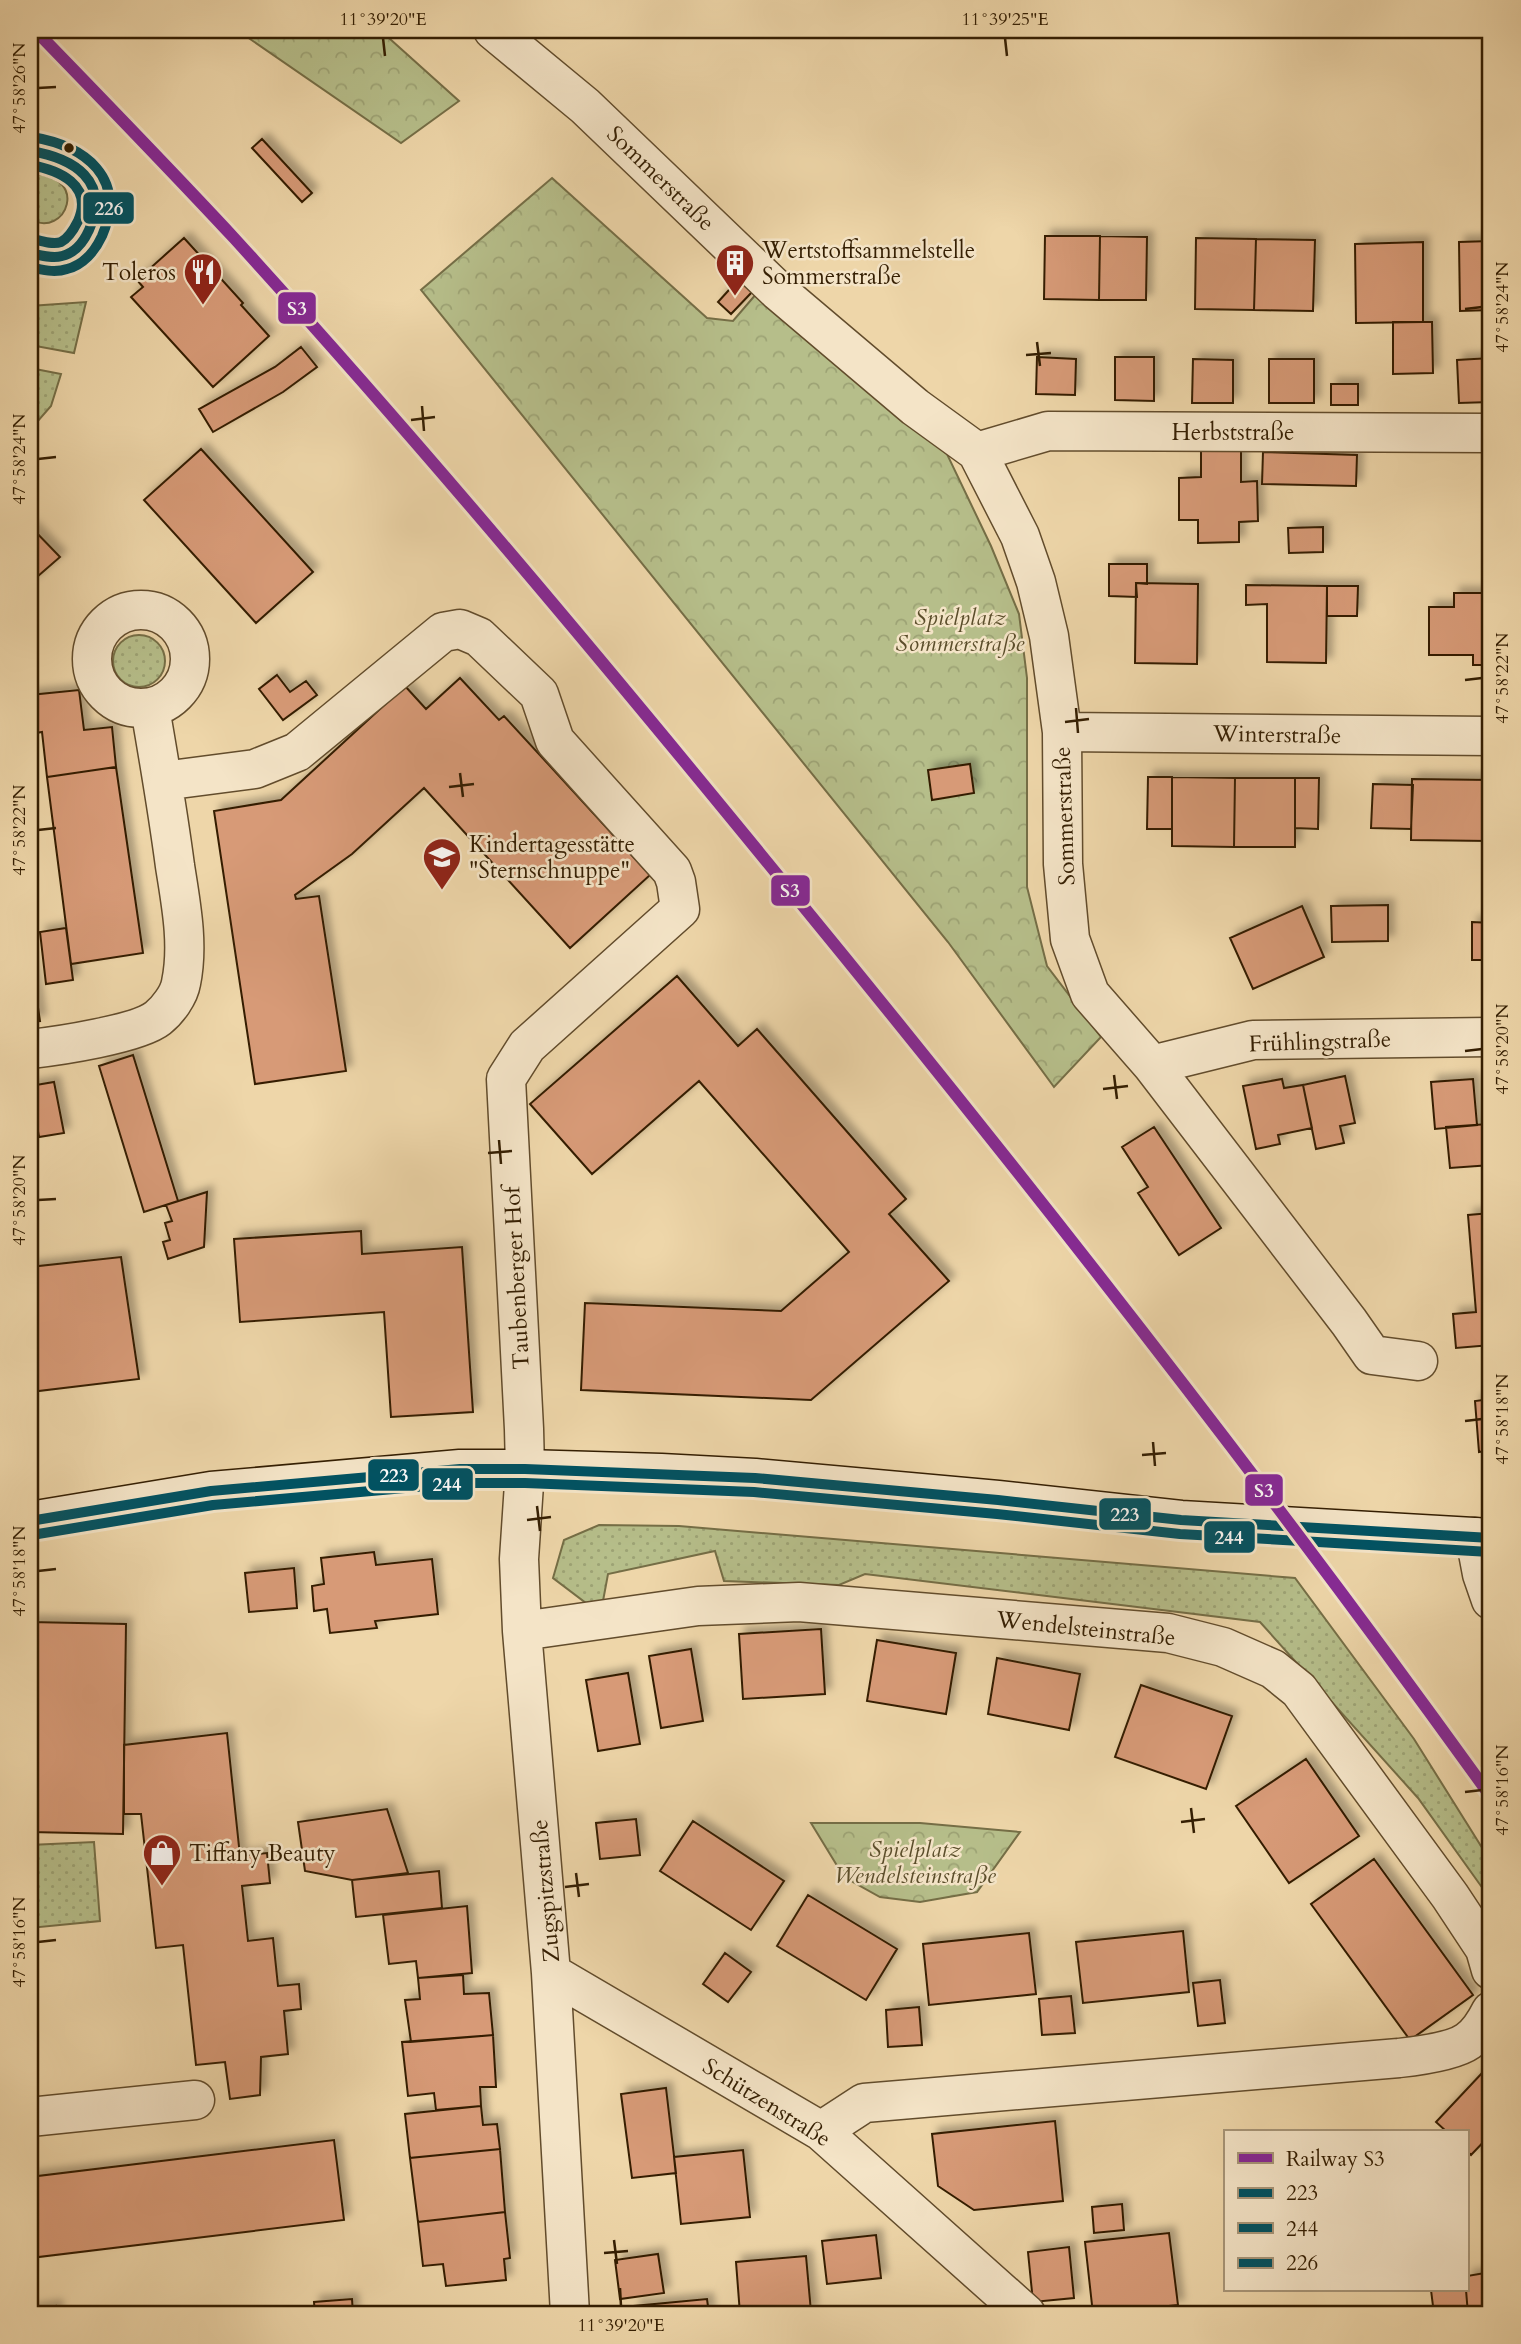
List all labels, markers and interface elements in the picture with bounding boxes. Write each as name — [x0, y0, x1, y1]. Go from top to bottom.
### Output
text: 11°39'20"E — [339, 7, 427, 32]
text: 11°39'25"E — [961, 7, 1049, 32]
text: 47°58'26"N — [7, 42, 32, 134]
street label: Sommerstraße — [600, 119, 721, 238]
unlabelled marker — [62, 141, 76, 155]
line badge: 226 — [82, 191, 135, 225]
text: 226 — [94, 196, 124, 222]
place label: Wertstoffsammelstelle Sommerstraße — [761, 235, 975, 292]
building icon: Wertstoffsammelstelle Sommerstraße — [714, 242, 756, 297]
restaurant icon: Toleros — [182, 251, 224, 306]
place label: Toleros — [102, 257, 176, 288]
text: 47°58'24"N — [1490, 261, 1515, 353]
line badge: S3 — [277, 291, 317, 325]
text: S3 — [287, 296, 307, 322]
text: 47°58'24"N — [7, 413, 32, 505]
street label: Herbststraße — [1172, 417, 1294, 448]
park label: Spielplatz Sommerstraße — [896, 602, 1025, 659]
text: 47°58'22"N — [1490, 632, 1515, 724]
street label: Winterstraße — [1211, 718, 1341, 751]
street label: Sommerstraße — [1047, 746, 1082, 886]
text: 47°58'22"N — [7, 784, 32, 876]
place label: Kindertagesstätte "Sternschnuppe" — [469, 829, 635, 886]
school or university icon: Kindertagesstätte "Sternschnuppe" — [421, 836, 463, 891]
line badge: S3 — [770, 874, 811, 907]
text: S3 — [780, 878, 800, 904]
text: 47°58'20"N — [1490, 1003, 1515, 1095]
street label: Frühlingstraße — [1248, 1024, 1392, 1059]
text: 47°58'20"N — [7, 1154, 32, 1246]
street label: Taubenberger Hof — [496, 1182, 537, 1370]
text: 47°58'18"N — [1490, 1373, 1515, 1465]
line badge: 223 — [367, 1458, 420, 1492]
text: 223 — [379, 1463, 409, 1489]
line badge: 244 — [421, 1467, 474, 1501]
text: 244 — [432, 1472, 462, 1498]
line badge: S3 — [1244, 1473, 1284, 1507]
text: S3 — [1254, 1478, 1274, 1504]
line badge: 223 — [1098, 1497, 1152, 1531]
text: 223 — [1110, 1502, 1140, 1528]
line badge: 244 — [1203, 1520, 1256, 1554]
text: 47°58'18"N — [7, 1525, 32, 1617]
text: 244 — [1214, 1525, 1244, 1551]
street label: Wendelsteinstraße — [994, 1604, 1177, 1653]
text: 47°58'16"N — [1490, 1744, 1515, 1836]
street label: Zugspitzstraße — [524, 1818, 567, 1964]
shop icon: Tiffany Beauty — [141, 1832, 183, 1887]
park label: Spielplatz Wendelsteinstraße — [834, 1834, 996, 1891]
place label: Tiffany Beauty — [189, 1838, 336, 1869]
text: 47°58'16"N — [7, 1896, 32, 1988]
street label: Schützenstraße — [697, 2051, 837, 2154]
legend — [1224, 2130, 1468, 2292]
text: Railway S3 — [1286, 2145, 1385, 2174]
text: 223 — [1286, 2179, 1318, 2208]
text: 244 — [1286, 2215, 1319, 2244]
text: 226 — [1286, 2249, 1318, 2278]
text: 11°39'20"E — [577, 2313, 665, 2338]

